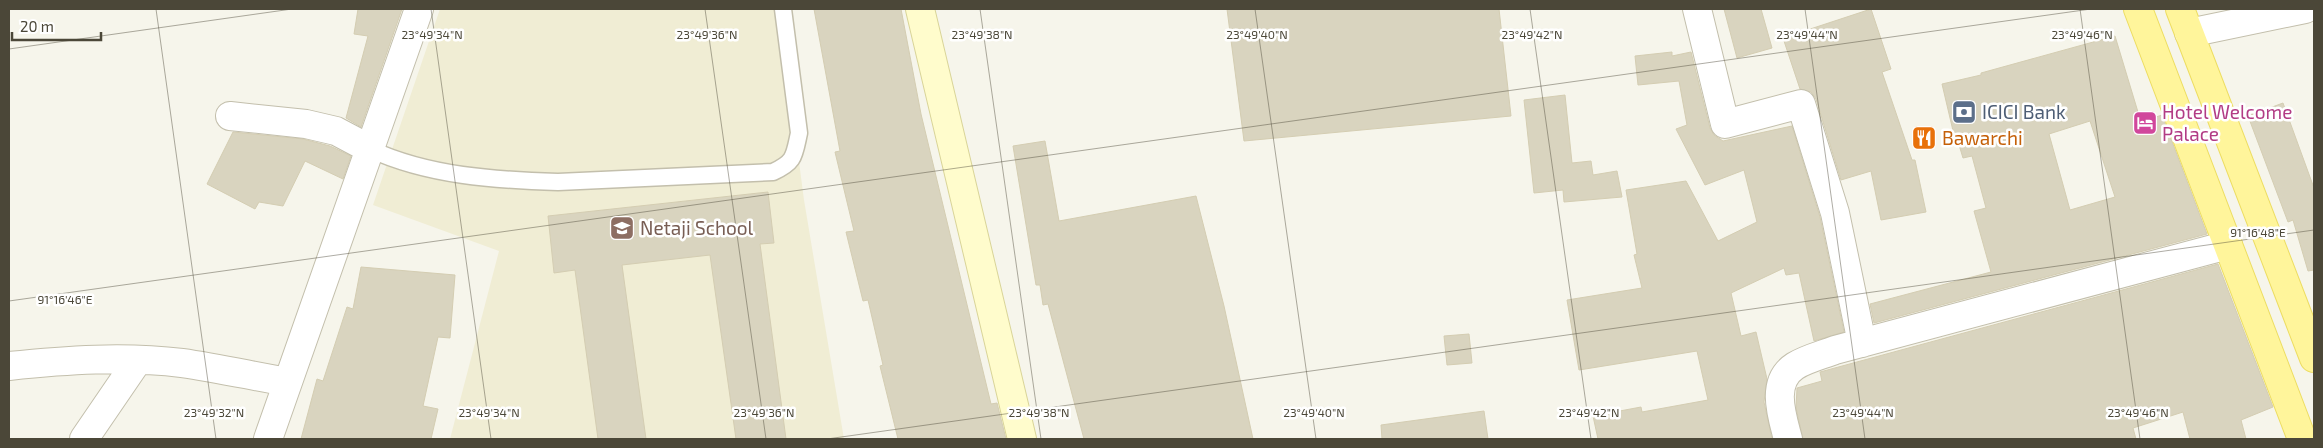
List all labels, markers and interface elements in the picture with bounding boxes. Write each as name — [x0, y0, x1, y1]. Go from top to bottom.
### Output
scale bar — [12, 10, 101, 42]
text: 20 m — [20, 17, 54, 35]
text: 23°49'34"N — [401, 27, 463, 41]
text: 23°49'36"N — [677, 27, 737, 41]
text: 23°49'38"N — [951, 27, 1013, 41]
text: 23°49'40"N — [1226, 27, 1288, 41]
text: 23°49'42"N — [1501, 27, 1563, 41]
text: 23°49'44"N — [1776, 27, 1838, 41]
text: 23°49'46"N — [2051, 27, 2113, 41]
bank icon: ICICI Bank — [1951, 99, 1977, 125]
place label: ICICI Bank — [1982, 100, 2066, 123]
place label: Hotel Welcome Palace — [2162, 100, 2292, 145]
hotel icon: Hotel Welcome Palace — [2132, 110, 2158, 136]
restaurant icon: Bawarchi — [1911, 125, 1937, 151]
place label: Bawarchi — [1942, 126, 2023, 149]
school or university icon: Netaji School — [609, 215, 635, 241]
place label: Netaji School — [640, 216, 754, 239]
text: 91°16'48"E — [2230, 225, 2286, 239]
text: 91°16'46"E — [37, 292, 93, 306]
text: 23°49'32"N — [184, 405, 244, 419]
text: 23°49'34"N — [458, 405, 520, 419]
text: 23°49'36"N — [734, 405, 794, 419]
text: 23°49'38"N — [1008, 405, 1070, 419]
text: 23°49'40"N — [1283, 405, 1345, 419]
text: 23°49'42"N — [1558, 405, 1620, 419]
text: 23°49'44"N — [1832, 405, 1894, 419]
text: 23°49'46"N — [2107, 405, 2169, 419]

